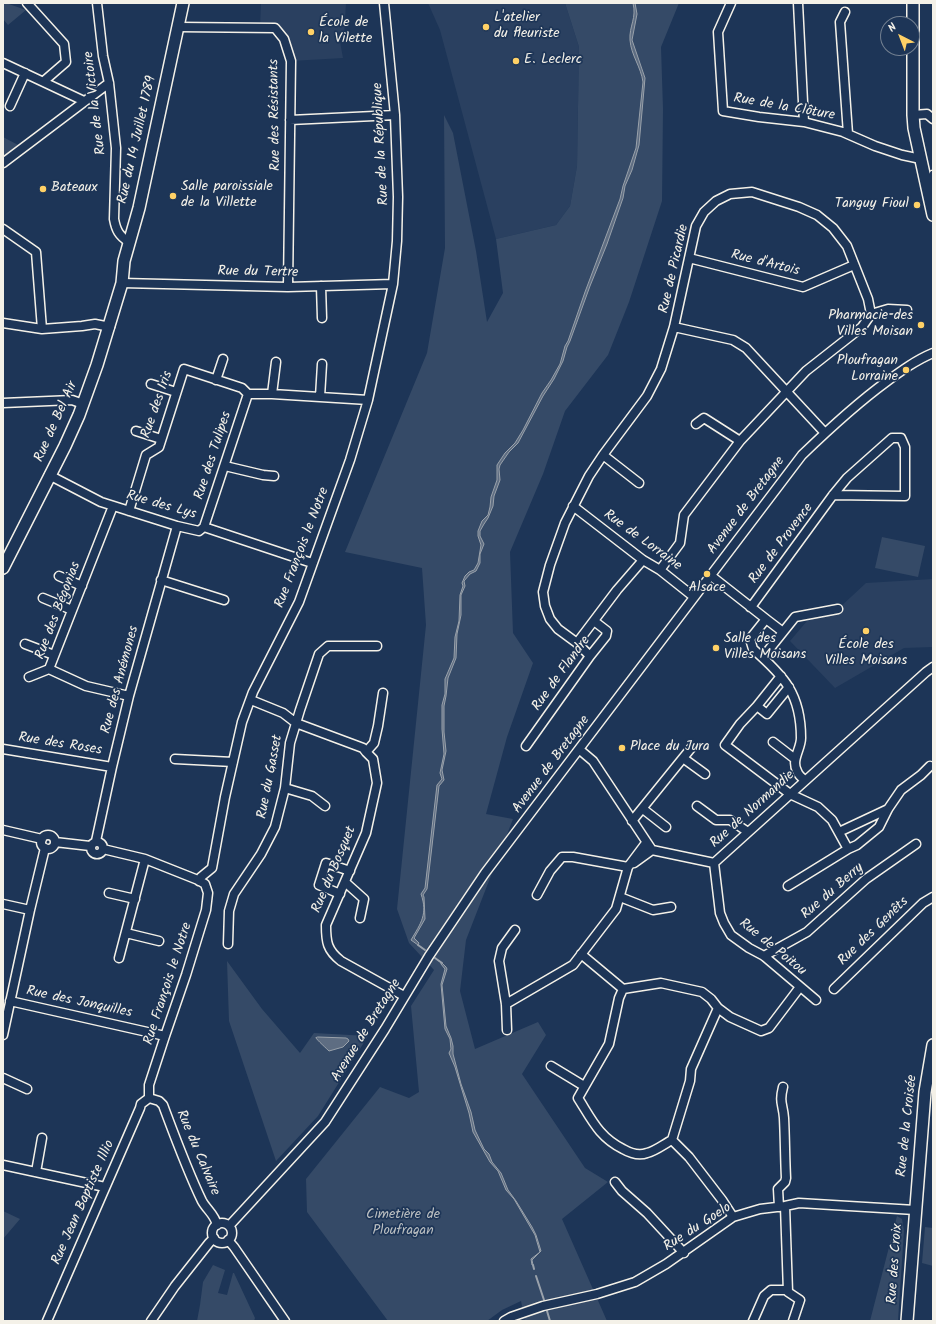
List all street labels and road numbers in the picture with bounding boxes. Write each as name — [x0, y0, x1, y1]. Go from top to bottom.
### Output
street label: Rue de la Victoire — [81, 50, 111, 156]
street label: Rue des Résistants — [267, 59, 285, 171]
street label: Rue du 14 Juillet 1789 — [115, 74, 161, 206]
street label: Rue de la République — [370, 82, 394, 206]
street label: Rue de la Clôture — [732, 91, 836, 125]
street label: Rue de Picardie — [657, 223, 693, 315]
street label: Rue d'Artois — [729, 247, 801, 281]
street label: Rue du Tertre — [217, 264, 299, 282]
street label: Rue des Iris — [139, 369, 177, 441]
street label: Rue de Bel Air — [32, 379, 82, 465]
street label: Rue des Tulipes — [192, 410, 236, 502]
street label: Avenue de Bretagne — [705, 454, 789, 558]
street label: Rue François le Notre — [272, 485, 334, 611]
street label: Rue des Lys — [124, 488, 198, 524]
street label: Rue de Provence — [746, 500, 818, 588]
street label: Rue de Lorraine — [600, 507, 684, 575]
street label: Rue des Bégonias — [33, 560, 85, 662]
street label: Rue des Anémones — [99, 624, 143, 736]
street label: Rue de Flandre — [529, 633, 595, 715]
street label: Avenue de Bretagne — [510, 713, 594, 817]
street label: Rue des Roses — [17, 730, 103, 760]
street label: Rue du Gasset — [255, 734, 287, 820]
street label: Rue de Normandie — [707, 768, 799, 852]
street label: Rue du Bosquet — [309, 824, 361, 916]
street label: Rue du Berry — [798, 860, 868, 924]
street label: Rue des Genêts — [835, 894, 913, 970]
street label: Rue de Poitou — [735, 916, 809, 980]
street label: Rue François le Notre — [141, 921, 197, 1047]
street label: Avenue de Bretagne — [329, 977, 405, 1085]
street label: Rue des Jonquilles — [24, 984, 134, 1022]
street label: Rue de la Croisée — [894, 1074, 922, 1178]
street label: Rue du Calvaire — [171, 1108, 223, 1198]
street label: Rue Jean Baptiste Illio — [49, 1138, 119, 1268]
street label: Rue du Goelo — [661, 1200, 735, 1256]
street label: Rue des Croix — [885, 1223, 907, 1305]

